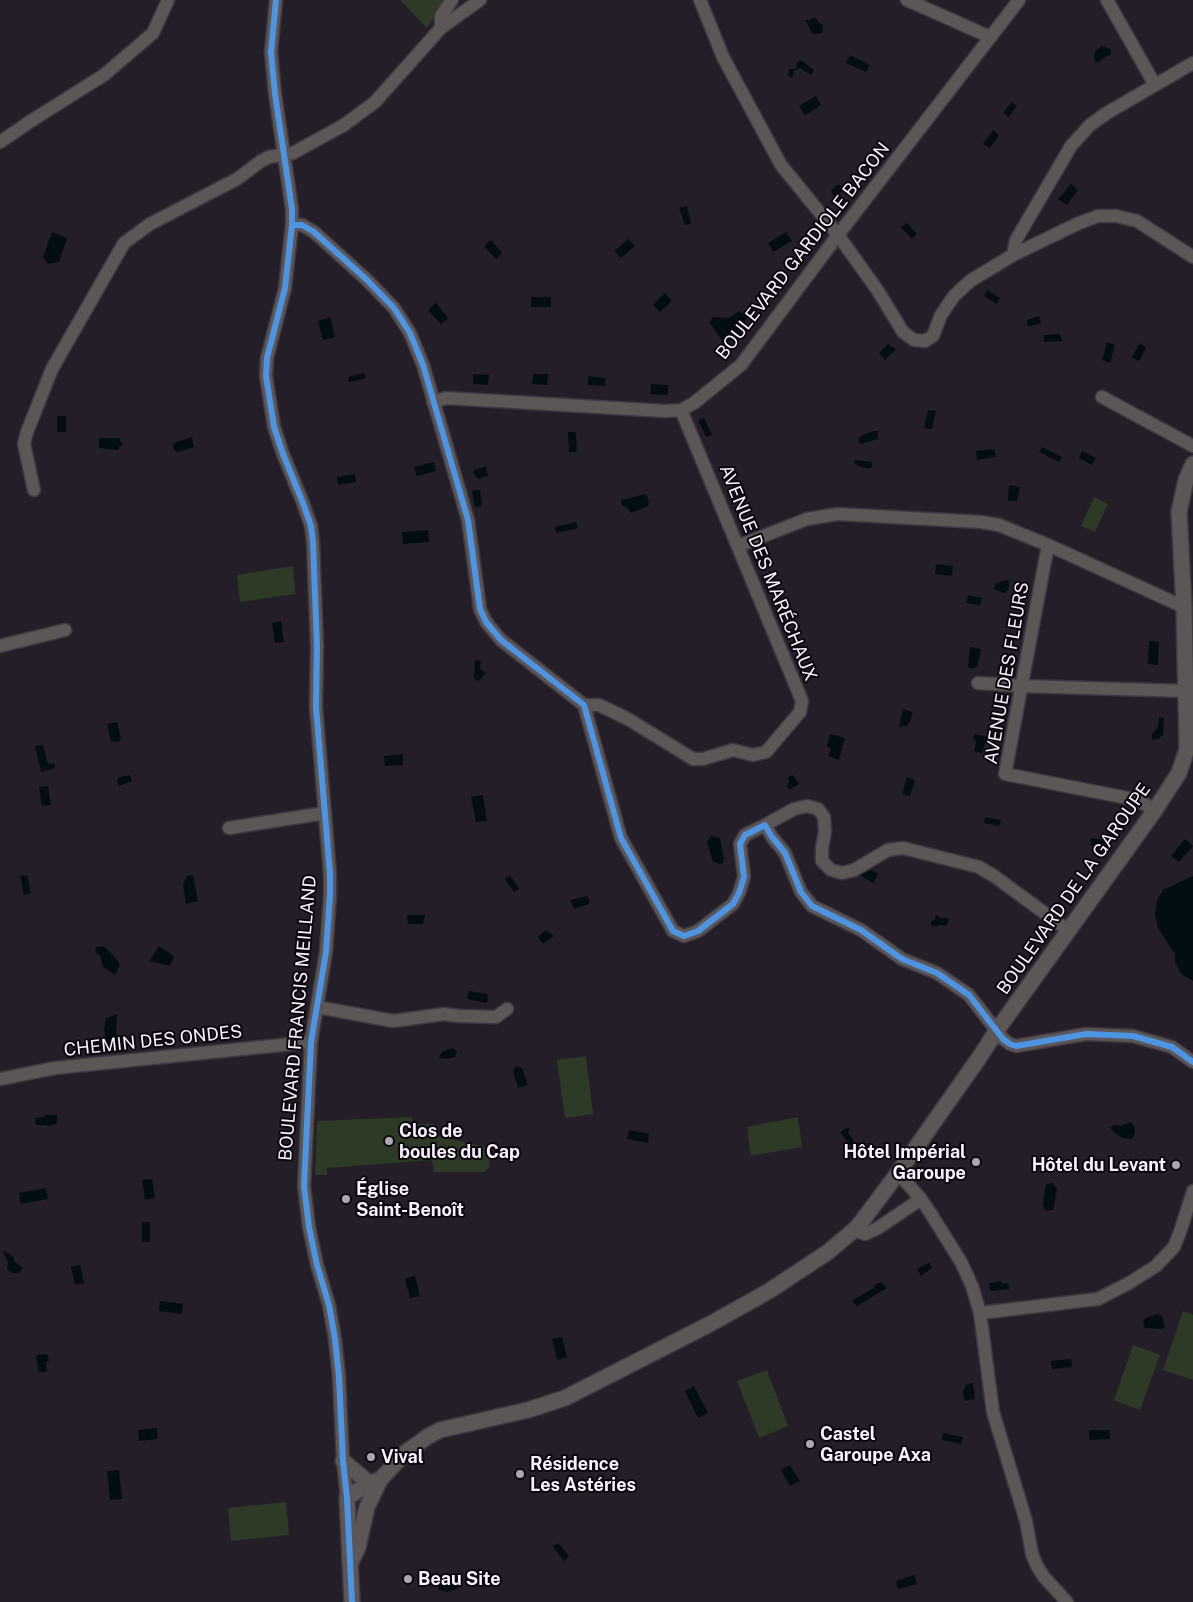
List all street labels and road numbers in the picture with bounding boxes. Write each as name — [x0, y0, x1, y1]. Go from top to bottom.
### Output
street label: BOULEVARD GARDIOLE BACON — [712, 138, 894, 364]
street label: AVENUE DES MARÉCHAUX — [715, 462, 821, 684]
street label: AVENUE DES FLEURS — [980, 580, 1034, 766]
street label: BOULEVARD DE LA GAROUPE — [993, 779, 1155, 999]
street label: BOULEVARD FRANCIS MEILLAND — [275, 874, 321, 1162]
street label: CHEMIN DES ONDES — [63, 1021, 243, 1061]

